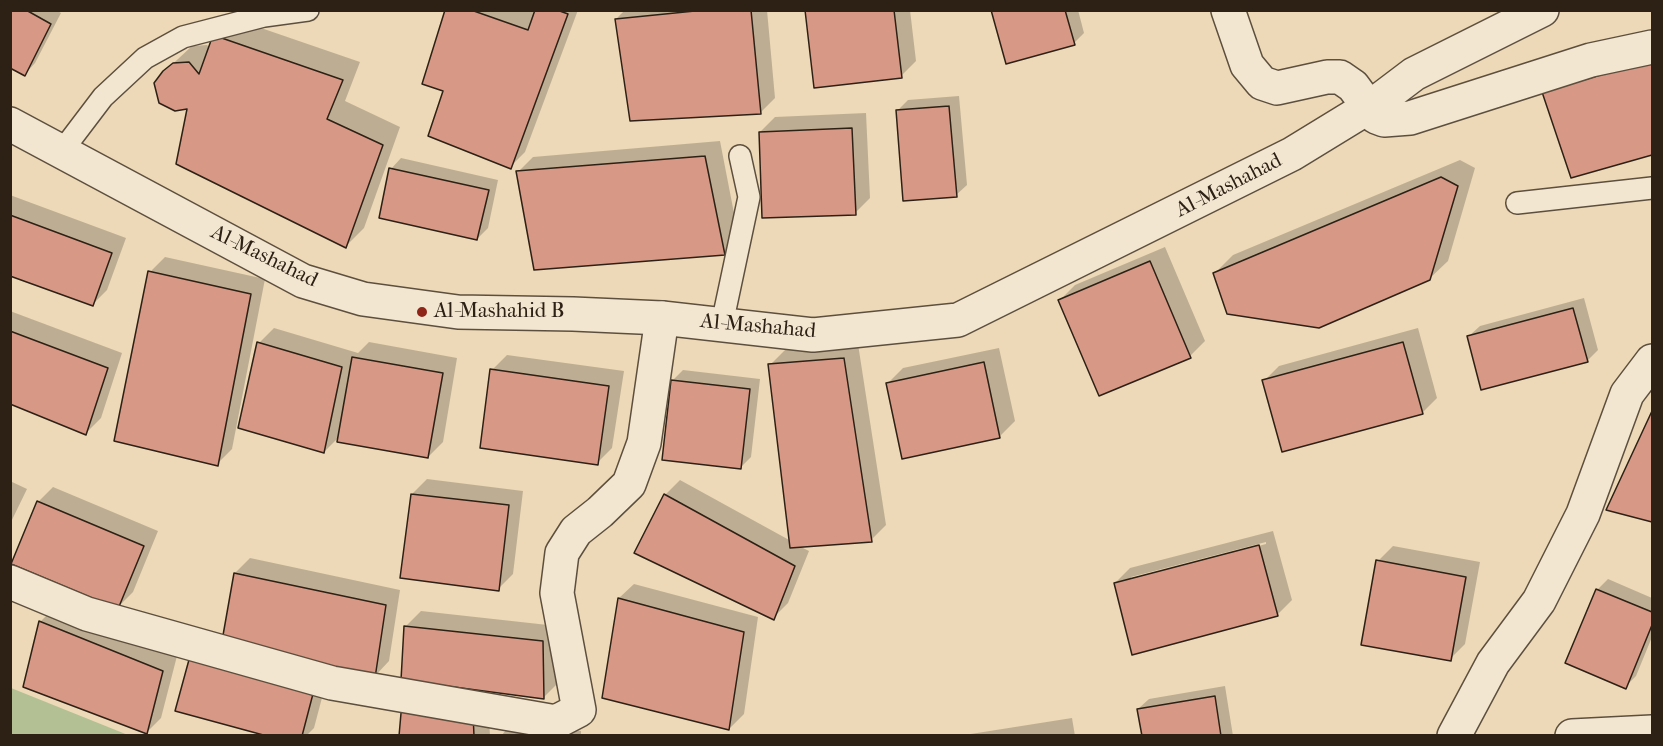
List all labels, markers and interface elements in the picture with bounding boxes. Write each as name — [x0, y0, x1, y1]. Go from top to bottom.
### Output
street label: Al-Mashahad — [1172, 148, 1286, 224]
street label: Al-Mashahad — [206, 220, 322, 294]
place label: Al-Mashahid B — [434, 299, 564, 325]
marker: Al-Mashahid B — [415, 305, 429, 319]
street label: Al-Mashahad — [699, 309, 817, 345]

